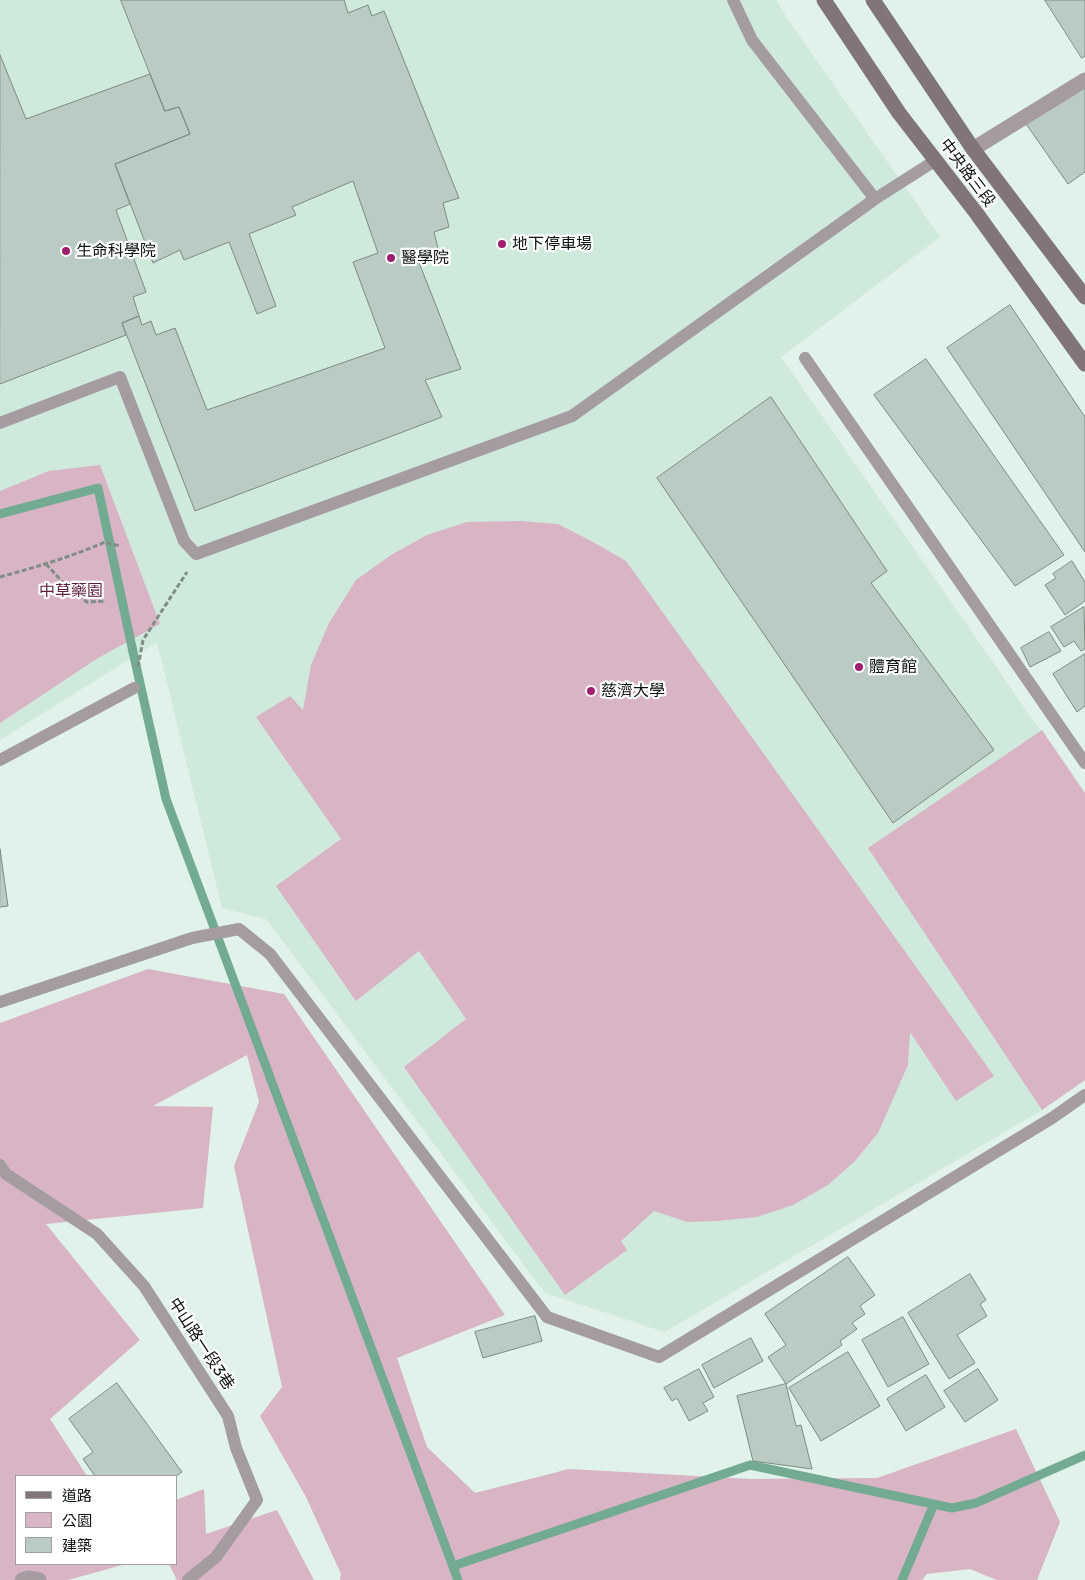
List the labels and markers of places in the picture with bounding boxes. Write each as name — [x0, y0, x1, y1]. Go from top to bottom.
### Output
place label: 地下停車場 — [512, 234, 592, 254]
marker: 地下停車場 — [496, 238, 508, 250]
place label: 生命科學院 — [76, 241, 156, 261]
marker: 生命科學院 — [60, 245, 72, 257]
place label: 醫學院 — [401, 248, 449, 268]
marker: 醫學院 — [385, 252, 397, 264]
place label: 體育館 — [869, 657, 917, 677]
marker: 體育館 — [853, 661, 865, 673]
place label: 慈濟大學 — [601, 681, 665, 701]
marker: 慈濟大學 — [585, 685, 597, 697]

